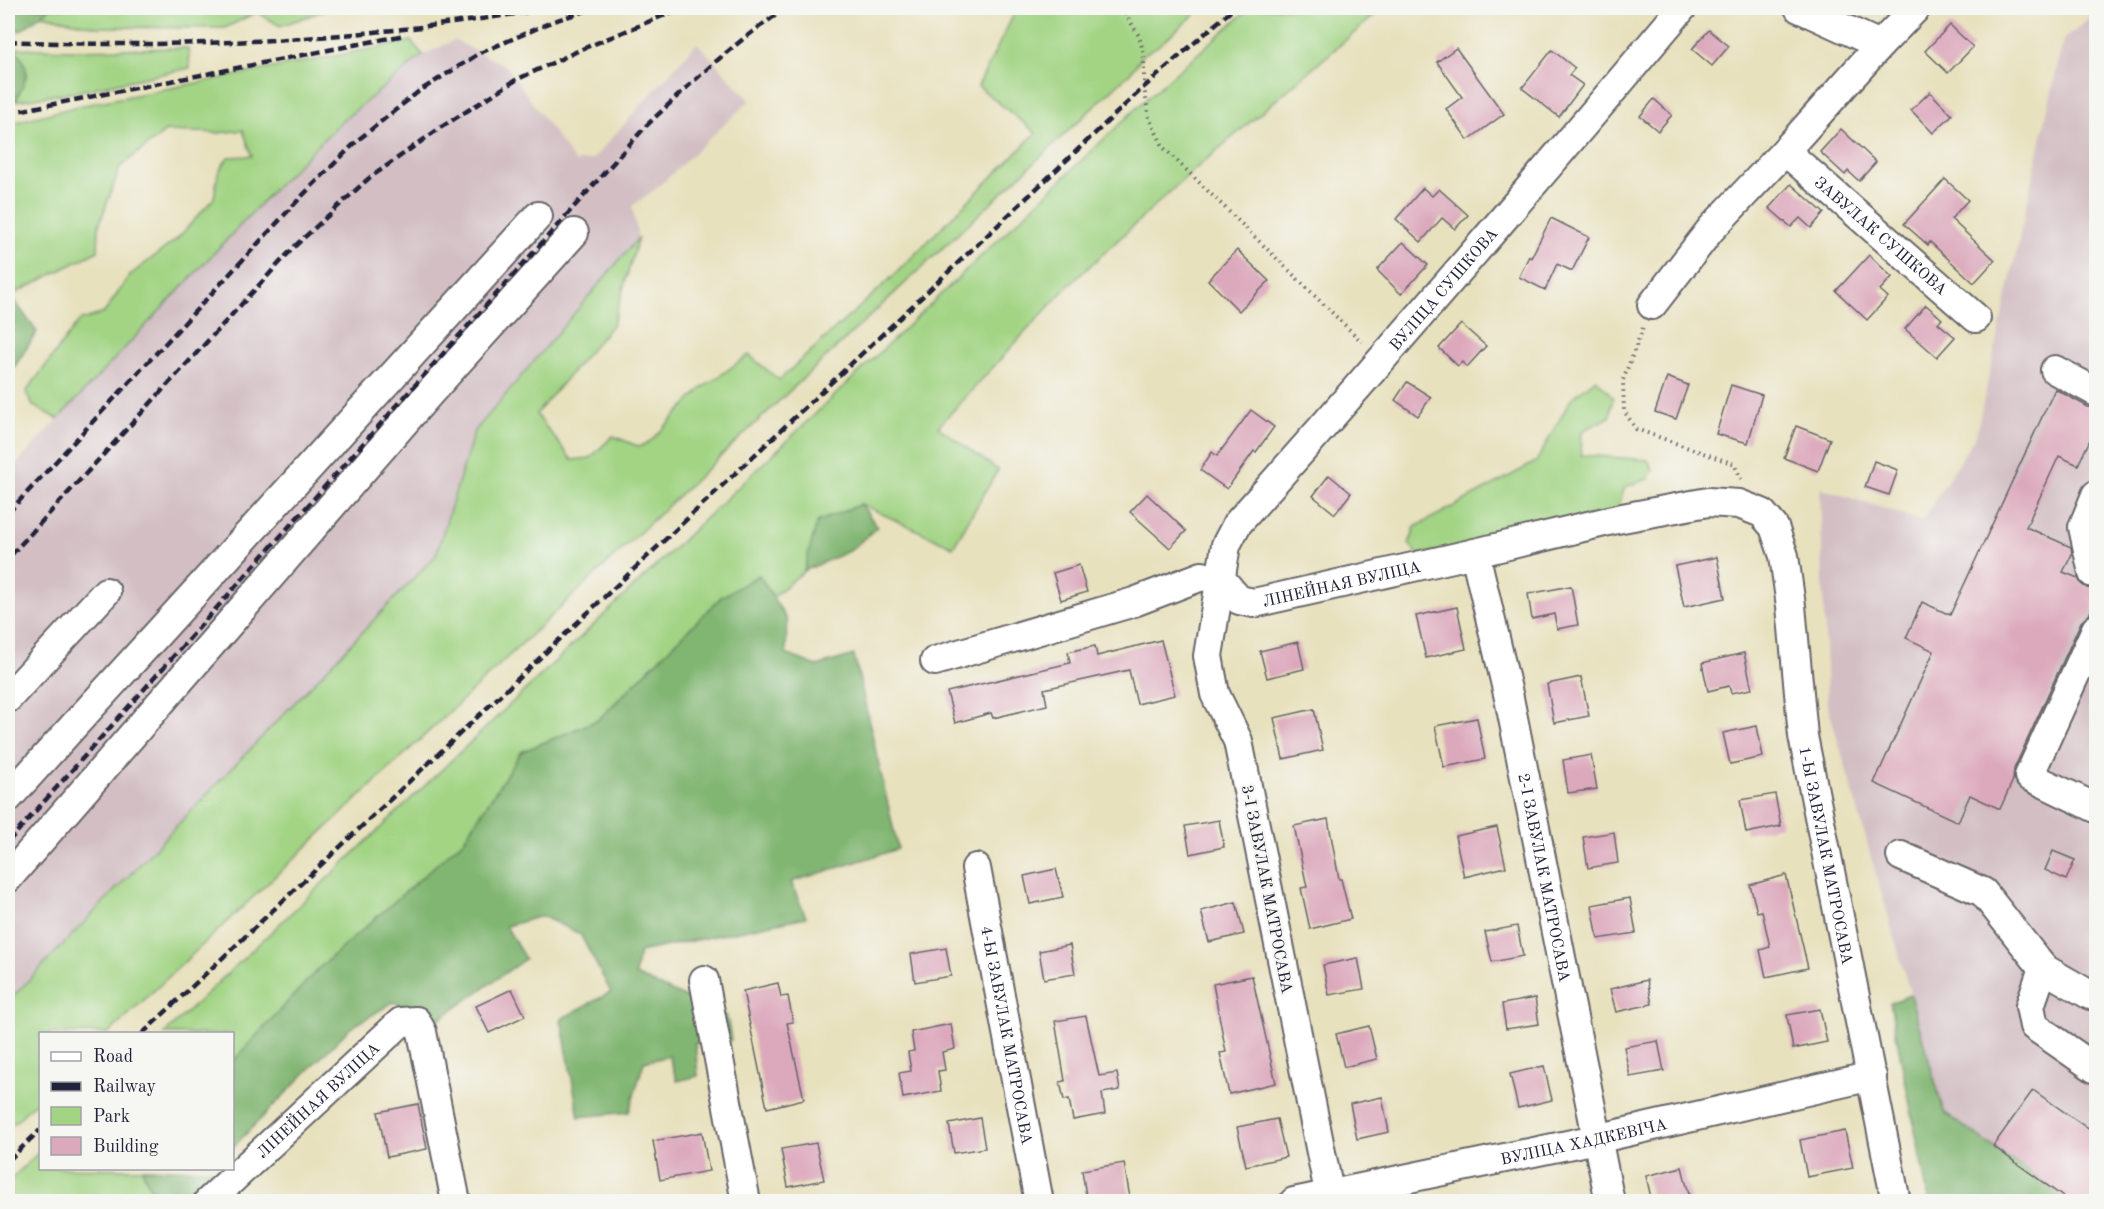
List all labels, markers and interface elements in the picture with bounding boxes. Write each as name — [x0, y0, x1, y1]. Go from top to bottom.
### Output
street label: ЗАВУЛАК СУШКОВА — [1811, 175, 1949, 299]
street label: ВУЛІЦА СУШКОВА — [1387, 226, 1501, 354]
street label: ЛІНЕЙНАЯ ВУЛІЦА — [1261, 560, 1422, 611]
street label: 1-Ы ЗАВУЛАК МАТРОСАВА — [1795, 745, 1854, 966]
street label: 2-І ЗАВУЛАК МАТРОСАВА — [1514, 772, 1572, 984]
street label: 3-І ЗАВУЛАК МАТРОСАВА — [1238, 784, 1294, 995]
street label: 4-Ы ЗАВУЛАК МАТРОСАВА — [977, 925, 1034, 1146]
legend — [39, 1032, 234, 1170]
street label: ЛІНЕЙНАЯ ВУЛІЦА — [255, 1040, 384, 1162]
text: Road — [93, 1048, 133, 1066]
text: Railway — [93, 1078, 156, 1096]
text: Park — [93, 1108, 130, 1126]
street label: ВУЛІЦА ХАДКЕВІЧА — [1499, 1117, 1669, 1169]
text: Building — [93, 1138, 159, 1156]

